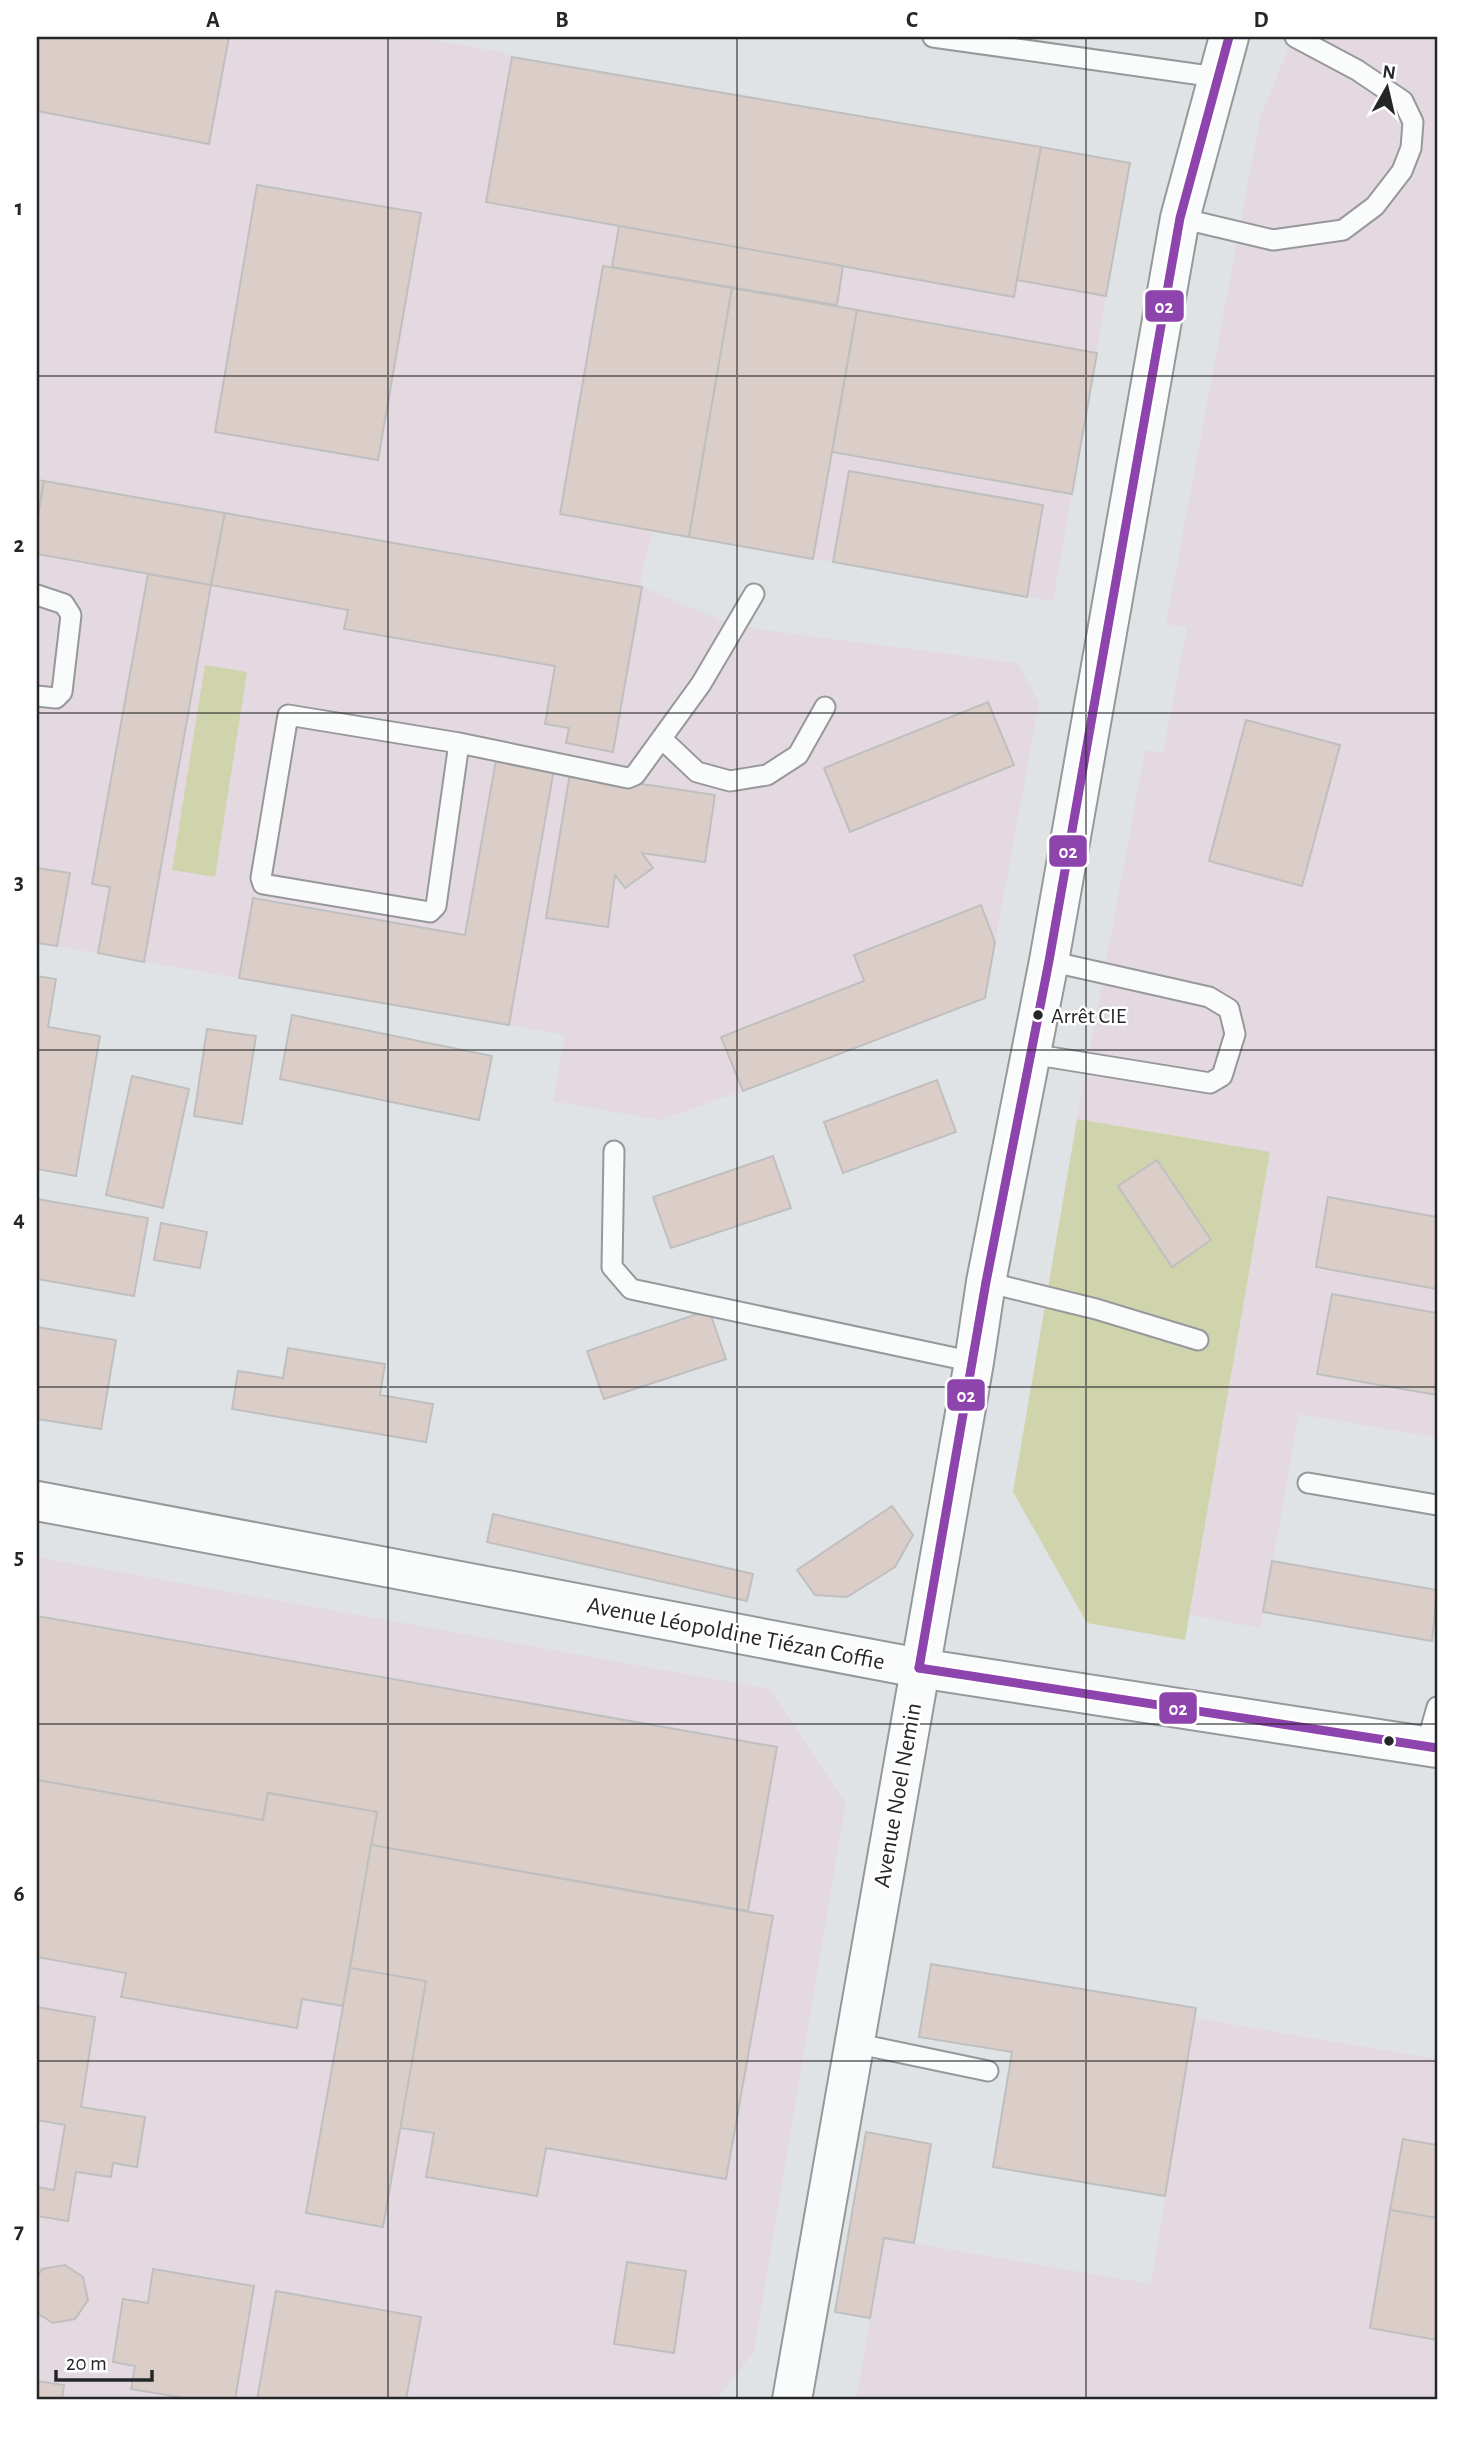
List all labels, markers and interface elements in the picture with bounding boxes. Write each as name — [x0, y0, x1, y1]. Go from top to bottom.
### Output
text: A — [206, 9, 220, 32]
text: B — [555, 9, 569, 32]
text: C — [906, 9, 918, 32]
text: D — [1253, 9, 1269, 32]
north arrow — [1352, 52, 1422, 122]
text: N — [1381, 62, 1397, 83]
text: 1 — [15, 197, 23, 220]
line badge: 02 — [1144, 289, 1185, 323]
text: 02 — [1155, 298, 1173, 317]
text: 2 — [14, 534, 25, 557]
line badge: 02 — [1048, 834, 1088, 868]
text: 02 — [1059, 843, 1077, 862]
text: 3 — [14, 871, 24, 894]
place label: Arrêt CIE — [1051, 1005, 1127, 1027]
marker: Arrêt CIE — [1031, 1008, 1045, 1022]
text: 4 — [13, 1208, 25, 1231]
line badge: 02 — [946, 1378, 986, 1412]
text: 02 — [957, 1387, 975, 1406]
text: 5 — [14, 1546, 24, 1569]
street label: Avenue Léopoldine Tiézan Coffie — [585, 1593, 887, 1675]
line badge: 02 — [1158, 1691, 1198, 1725]
text: 02 — [1169, 1700, 1187, 1719]
street label: Avenue Noel Nemin — [870, 1701, 926, 1889]
unlabelled marker — [1382, 1734, 1396, 1748]
text: 6 — [13, 1883, 25, 1906]
text: 7 — [14, 2220, 24, 2243]
scale bar — [56, 2339, 152, 2383]
text: 20 m — [66, 2353, 107, 2374]

